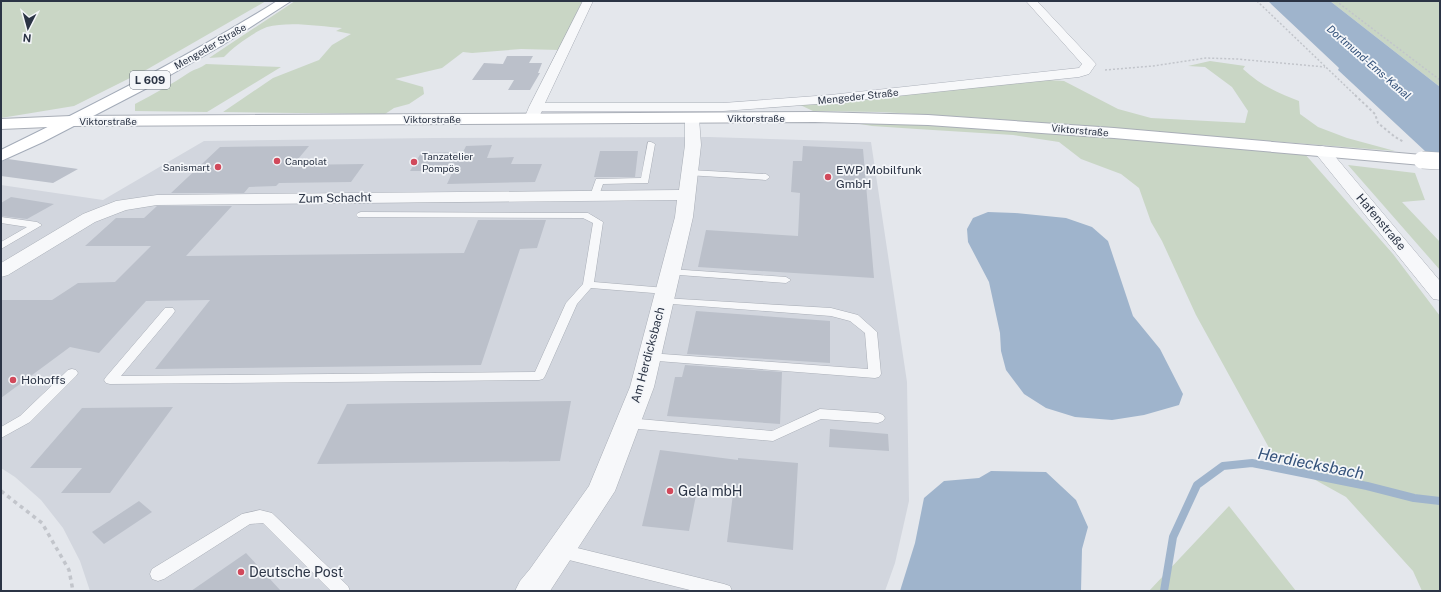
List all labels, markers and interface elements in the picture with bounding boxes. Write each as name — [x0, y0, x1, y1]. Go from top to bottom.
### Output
north arrow — [8, 8, 48, 48]
street label: Mengeder Straße — [172, 20, 248, 71]
water label: Dortmund-Ems-Kanal — [1325, 22, 1413, 102]
text: N — [22, 32, 32, 44]
road number: L 609 — [130, 71, 170, 89]
street label: Mengeder Straße — [817, 86, 899, 106]
street label: Viktorstraße — [727, 112, 785, 124]
street label: Viktorstraße — [403, 113, 461, 125]
street label: Viktorstraße — [79, 115, 137, 127]
street label: Viktorstraße — [1051, 122, 1110, 139]
place label: Tanzatelier Pompös — [422, 150, 473, 174]
place label: Canpolat — [285, 155, 327, 167]
marker: Canpolat — [272, 156, 282, 166]
marker: Tanzatelier Pompös — [409, 157, 419, 167]
place label: Sanismart — [163, 161, 210, 173]
marker: Sanismart — [213, 162, 223, 172]
place label: EWP Mobilfunk GmbH — [836, 163, 922, 191]
marker: EWP Mobilfunk GmbH — [823, 172, 833, 182]
street label: Zum Schacht — [298, 190, 372, 206]
street label: Hafenstraße — [1353, 191, 1409, 253]
street label: Am Herdicksbach — [628, 305, 668, 404]
place label: Hohoffs — [21, 373, 66, 387]
marker: Hohoffs — [8, 375, 18, 385]
water label: Herdiecksbach — [1256, 444, 1366, 483]
place label: Gela mbH — [678, 483, 743, 499]
marker: Gela mbH — [665, 486, 675, 496]
place label: Deutsche Post — [249, 564, 343, 580]
marker: Deutsche Post — [236, 567, 246, 577]

